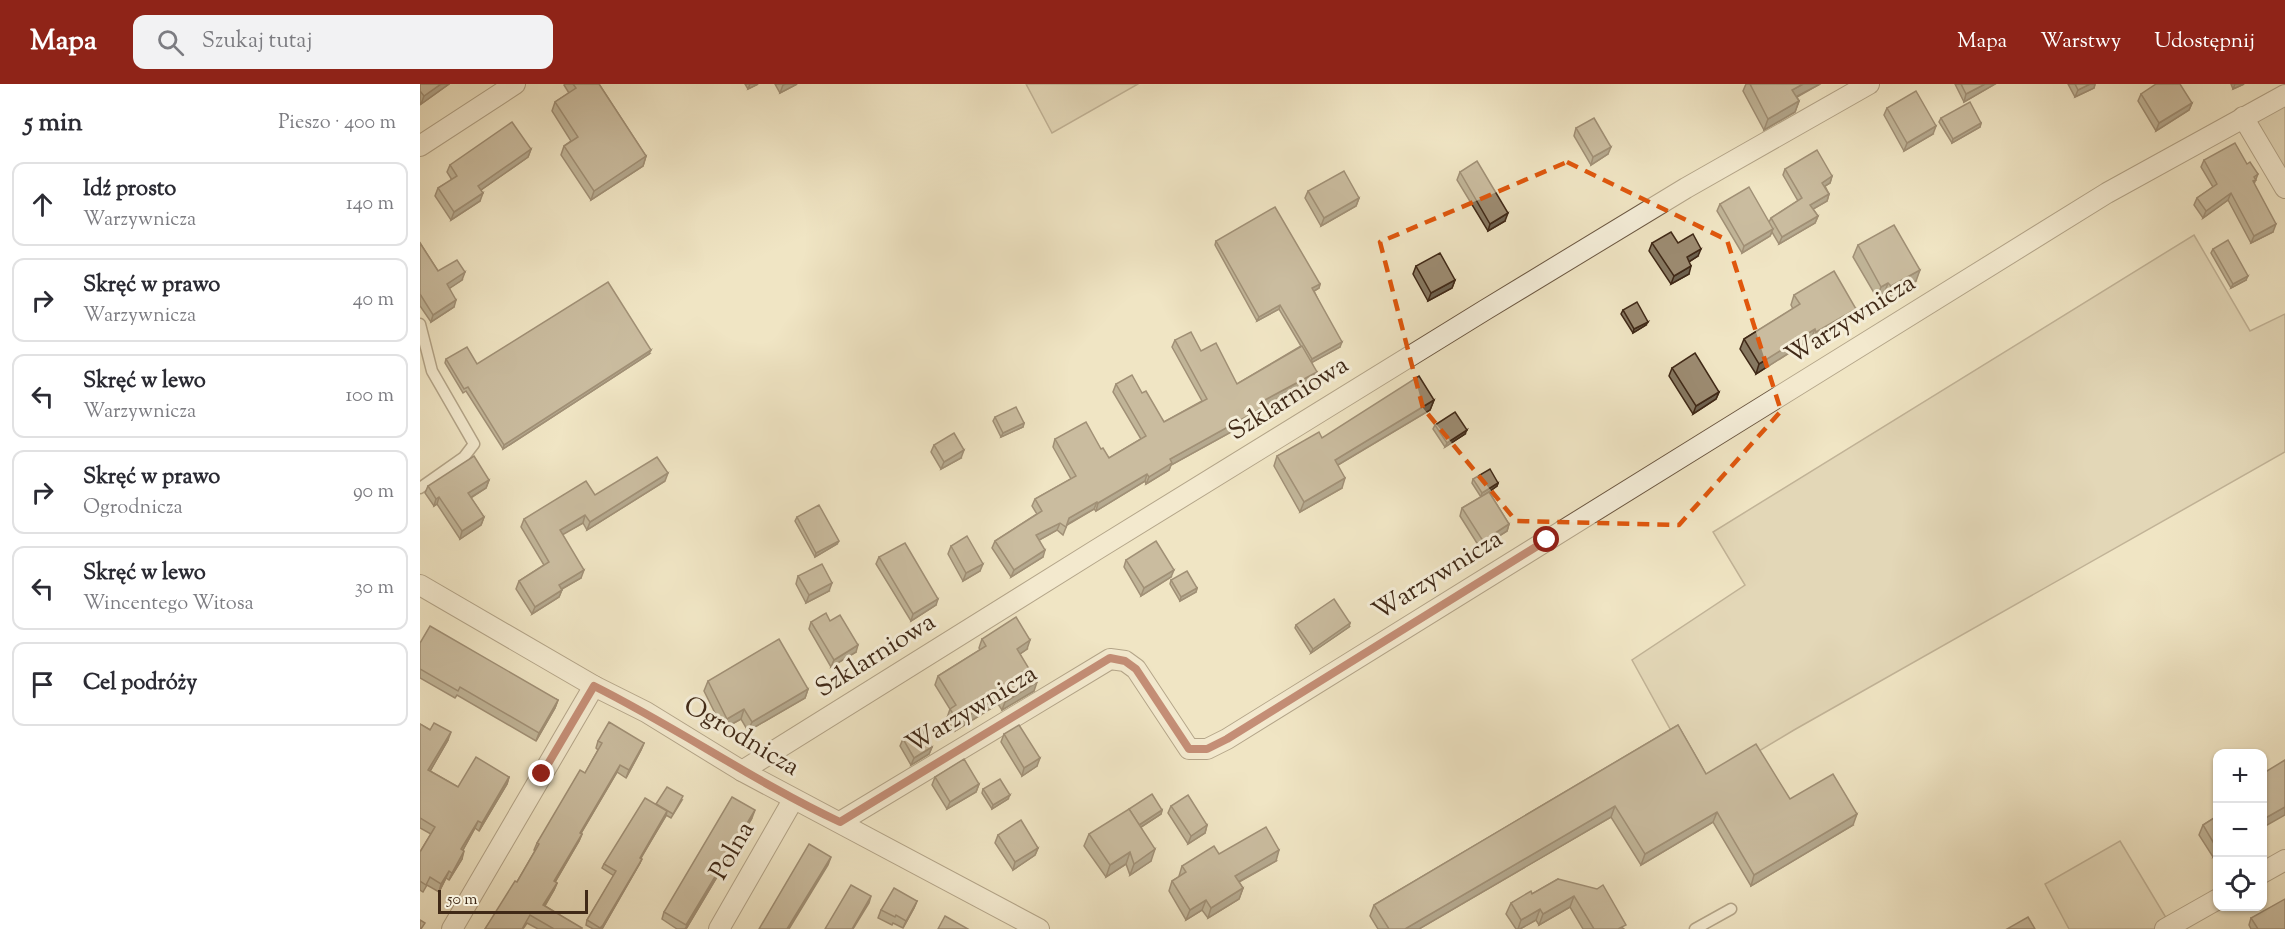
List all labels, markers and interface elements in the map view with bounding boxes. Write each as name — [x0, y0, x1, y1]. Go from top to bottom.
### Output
search box — [133, 15, 553, 69]
text: Mapa — [30, 22, 97, 62]
icon: search — [154, 26, 187, 59]
text: Szukaj tutaj — [202, 26, 312, 58]
text: Mapa — [1957, 27, 2007, 57]
text: Warstwy — [2040, 27, 2121, 57]
text: Udostępnij — [2154, 27, 2255, 57]
text: 5 min — [24, 105, 83, 142]
text: Pieszo · 400 m — [278, 109, 396, 138]
text: Idź prosto — [83, 174, 176, 206]
icon: ahead — [26, 188, 59, 221]
text: 140 m — [346, 190, 394, 219]
text: Warzywnicza — [83, 206, 196, 235]
street label: Warzywnicza — [1779, 265, 1923, 375]
text: Skręć w prawo — [83, 270, 220, 302]
icon: right — [26, 284, 59, 317]
text: 40 m — [353, 286, 394, 315]
text: Warzywnicza — [83, 302, 196, 331]
street label: Szklarniowa — [1222, 347, 1356, 451]
text: Skręć w lewo — [83, 366, 206, 398]
icon: left — [26, 380, 59, 413]
text: 100 m — [345, 382, 394, 411]
text: Warzywnicza — [83, 398, 196, 427]
text: Skręć w prawo — [83, 462, 220, 494]
icon: right — [26, 476, 59, 509]
text: 90 m — [353, 478, 394, 507]
text: Ogrodnicza — [83, 494, 183, 523]
street label: Warzywnicza — [1366, 521, 1510, 631]
route start — [1533, 526, 1559, 552]
text: Skręć w lewo — [83, 558, 206, 590]
icon: left — [26, 572, 59, 605]
text: 30 m — [355, 574, 394, 603]
text: Wincentego Witosa — [83, 590, 254, 619]
street label: Szklarniowa — [809, 604, 943, 708]
street label: Warzywnicza — [899, 656, 1045, 764]
icon: arrive — [26, 668, 59, 701]
text: Cel podróży — [83, 668, 197, 700]
street label: Ogrodnicza — [676, 688, 806, 786]
map controls — [2213, 749, 2267, 911]
button: + — [2213, 749, 2267, 803]
route end — [528, 760, 554, 786]
button: − — [2213, 803, 2267, 857]
street label: Polna — [701, 815, 765, 887]
button: locate — [2213, 857, 2267, 911]
scale bar — [438, 887, 588, 914]
text: 50 m — [447, 889, 478, 912]

